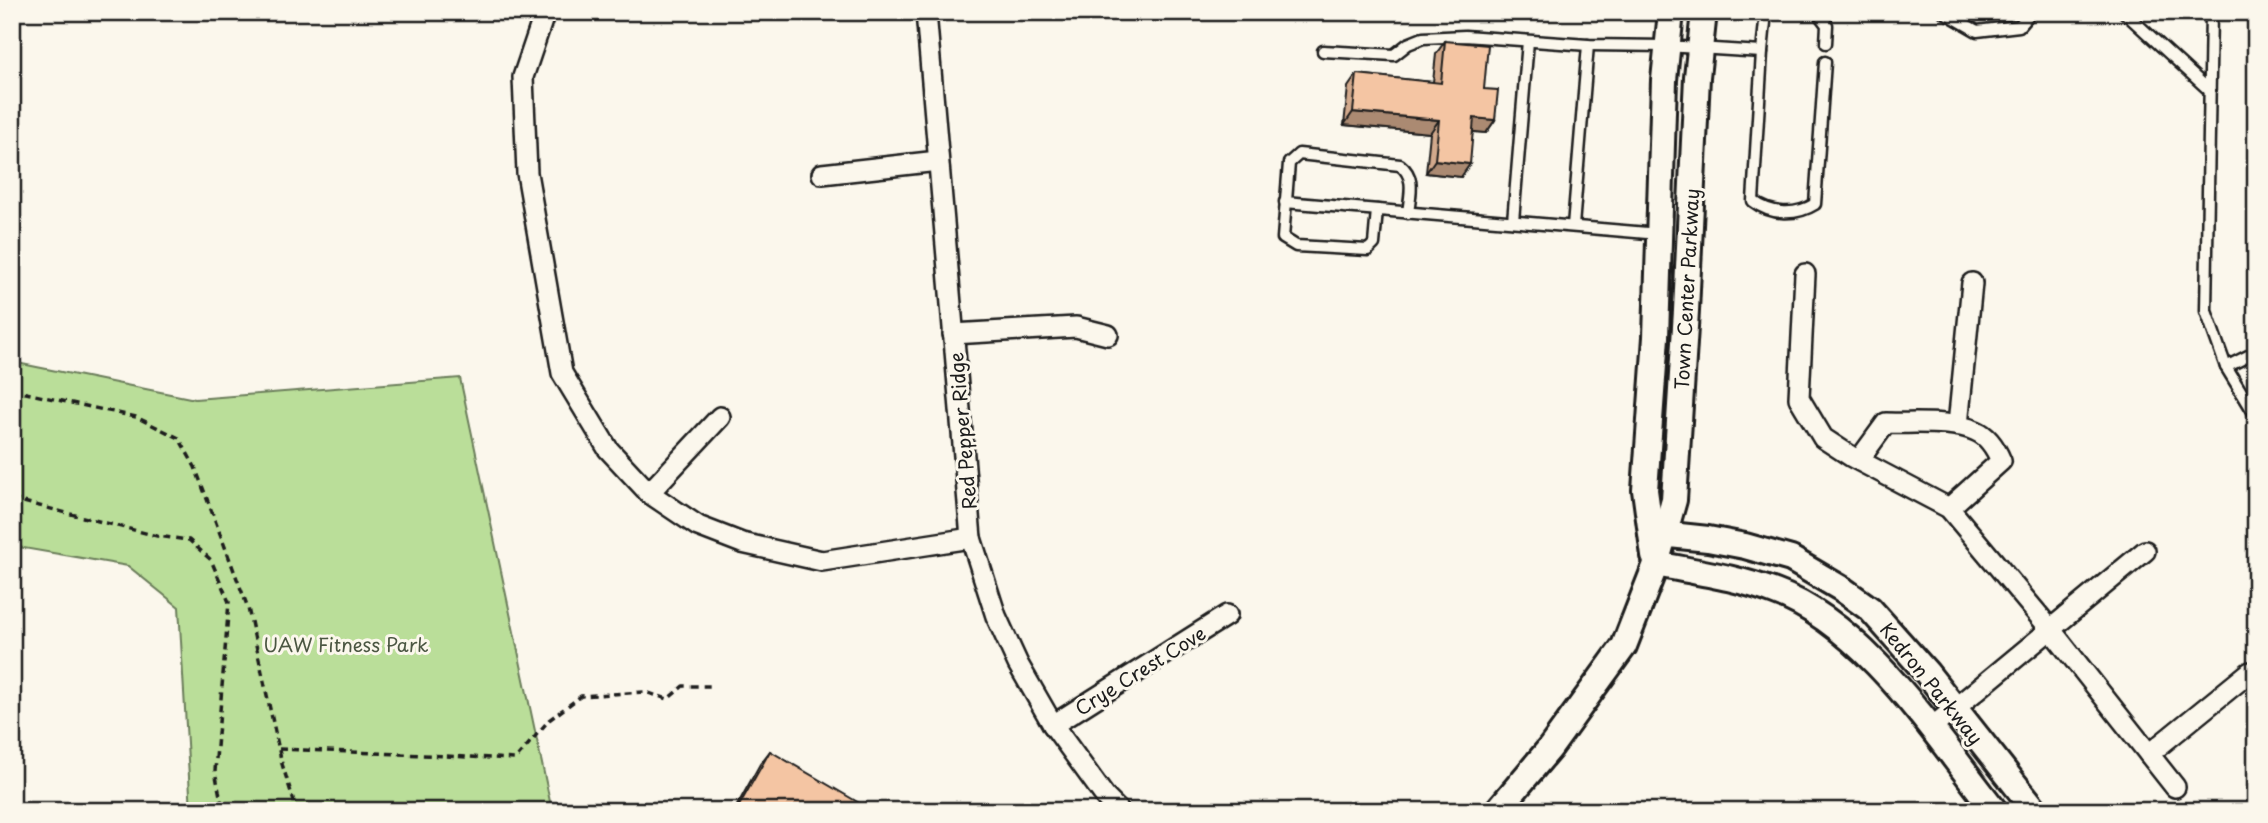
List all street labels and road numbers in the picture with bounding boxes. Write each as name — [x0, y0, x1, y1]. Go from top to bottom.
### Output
street label: Town Center Parkway — [1667, 188, 1705, 390]
street label: Red Pepper Ridge — [941, 351, 983, 511]
street label: Kedron Parkway — [1874, 616, 1990, 750]
street label: Crye Crest Cove — [1069, 619, 1211, 721]

